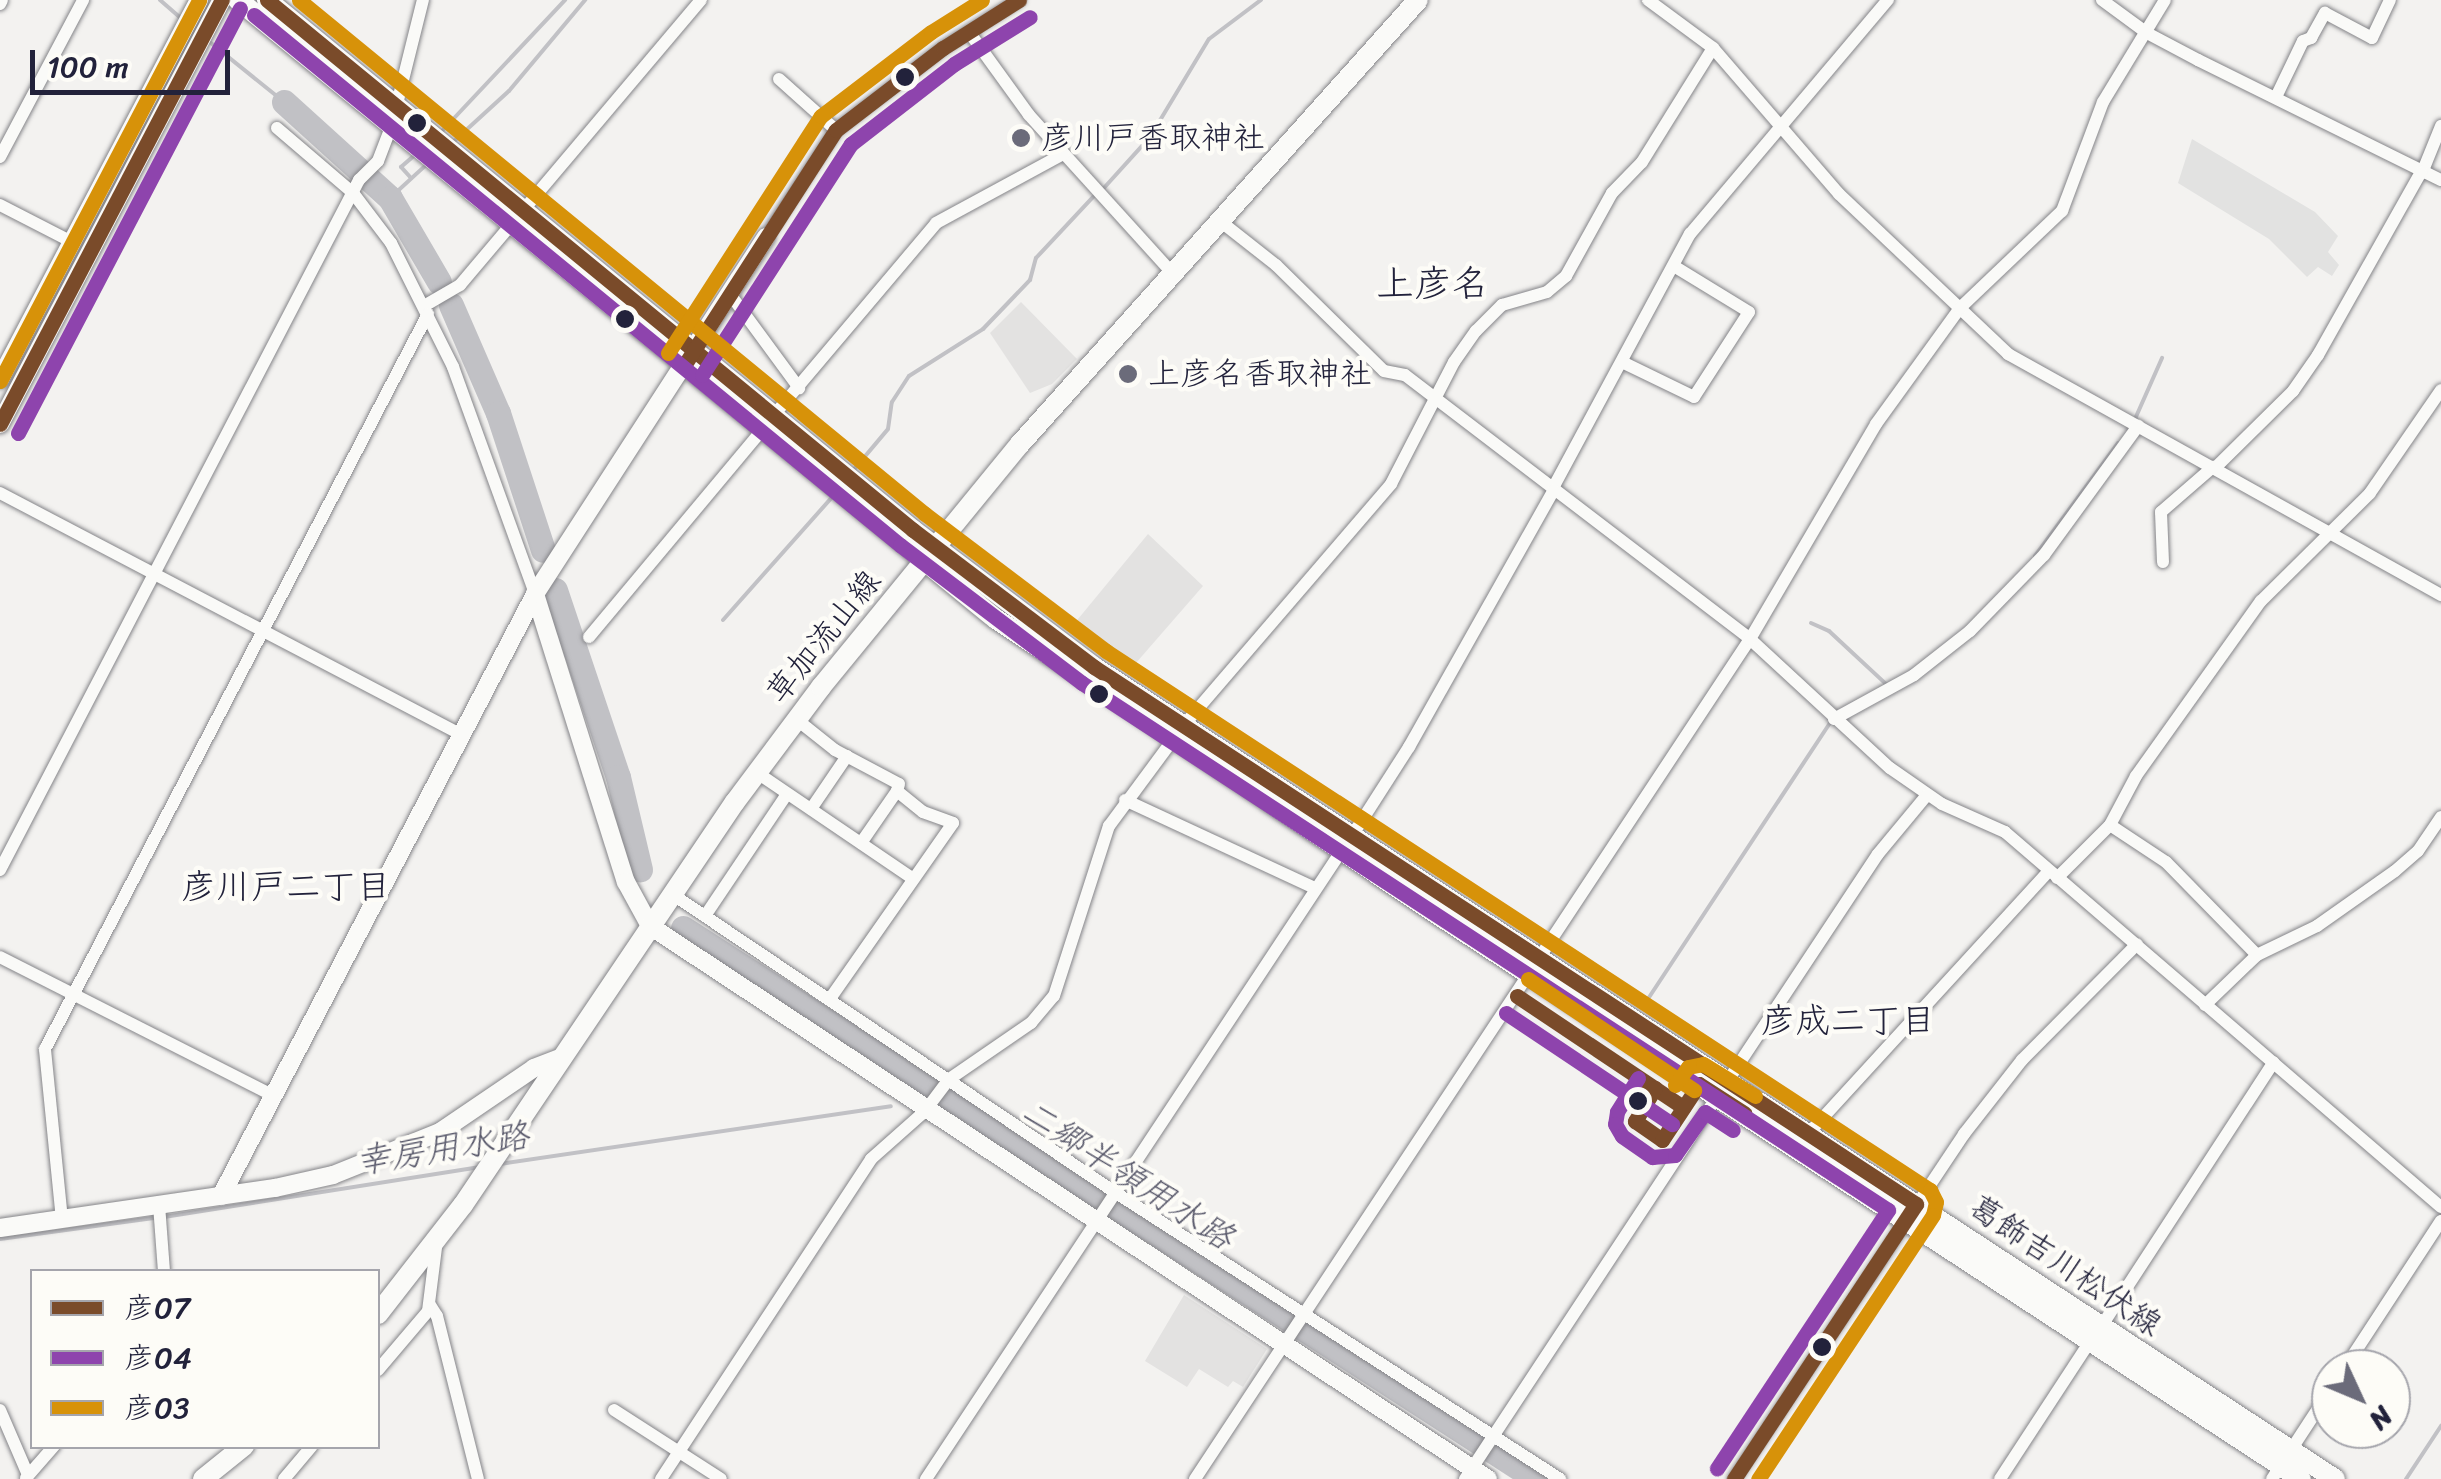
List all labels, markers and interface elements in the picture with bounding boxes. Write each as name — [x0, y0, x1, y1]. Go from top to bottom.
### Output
scale bar — [35, 30, 235, 92]
text: 100 m — [47, 40, 129, 94]
unlabelled marker — [895, 67, 915, 87]
unlabelled marker — [407, 113, 427, 133]
place label: 彦川戸香取神社 — [1041, 119, 1265, 157]
marker: 彦川戸香取神社 — [1010, 127, 1032, 149]
district label: 上彦名 — [1376, 261, 1490, 307]
unlabelled marker — [615, 309, 635, 329]
place label: 上彦名香取神社 — [1148, 355, 1372, 393]
marker: 上彦名香取神社 — [1117, 363, 1139, 385]
street label: 草加流山線 — [759, 563, 889, 711]
unlabelled marker — [1089, 684, 1109, 704]
district label: 彦川戸二丁目 — [181, 865, 391, 907]
district label: 彦成二丁目 — [1761, 999, 1935, 1041]
water label: 二郷半領用水路 — [1014, 1090, 1242, 1258]
unlabelled marker — [1628, 1091, 1648, 1111]
water label: 幸房用水路 — [352, 1114, 532, 1182]
street label: 葛飾吉川松伏線 — [1961, 1187, 2169, 1345]
legend — [30, 1269, 380, 1449]
text: 彦07 — [124, 1281, 190, 1335]
text: 彦04 — [124, 1331, 192, 1385]
unlabelled marker — [1812, 1337, 1832, 1357]
north arrow — [2311, 1349, 2411, 1449]
text: 彦03 — [124, 1381, 189, 1435]
text: N — [2357, 1395, 2406, 1443]

